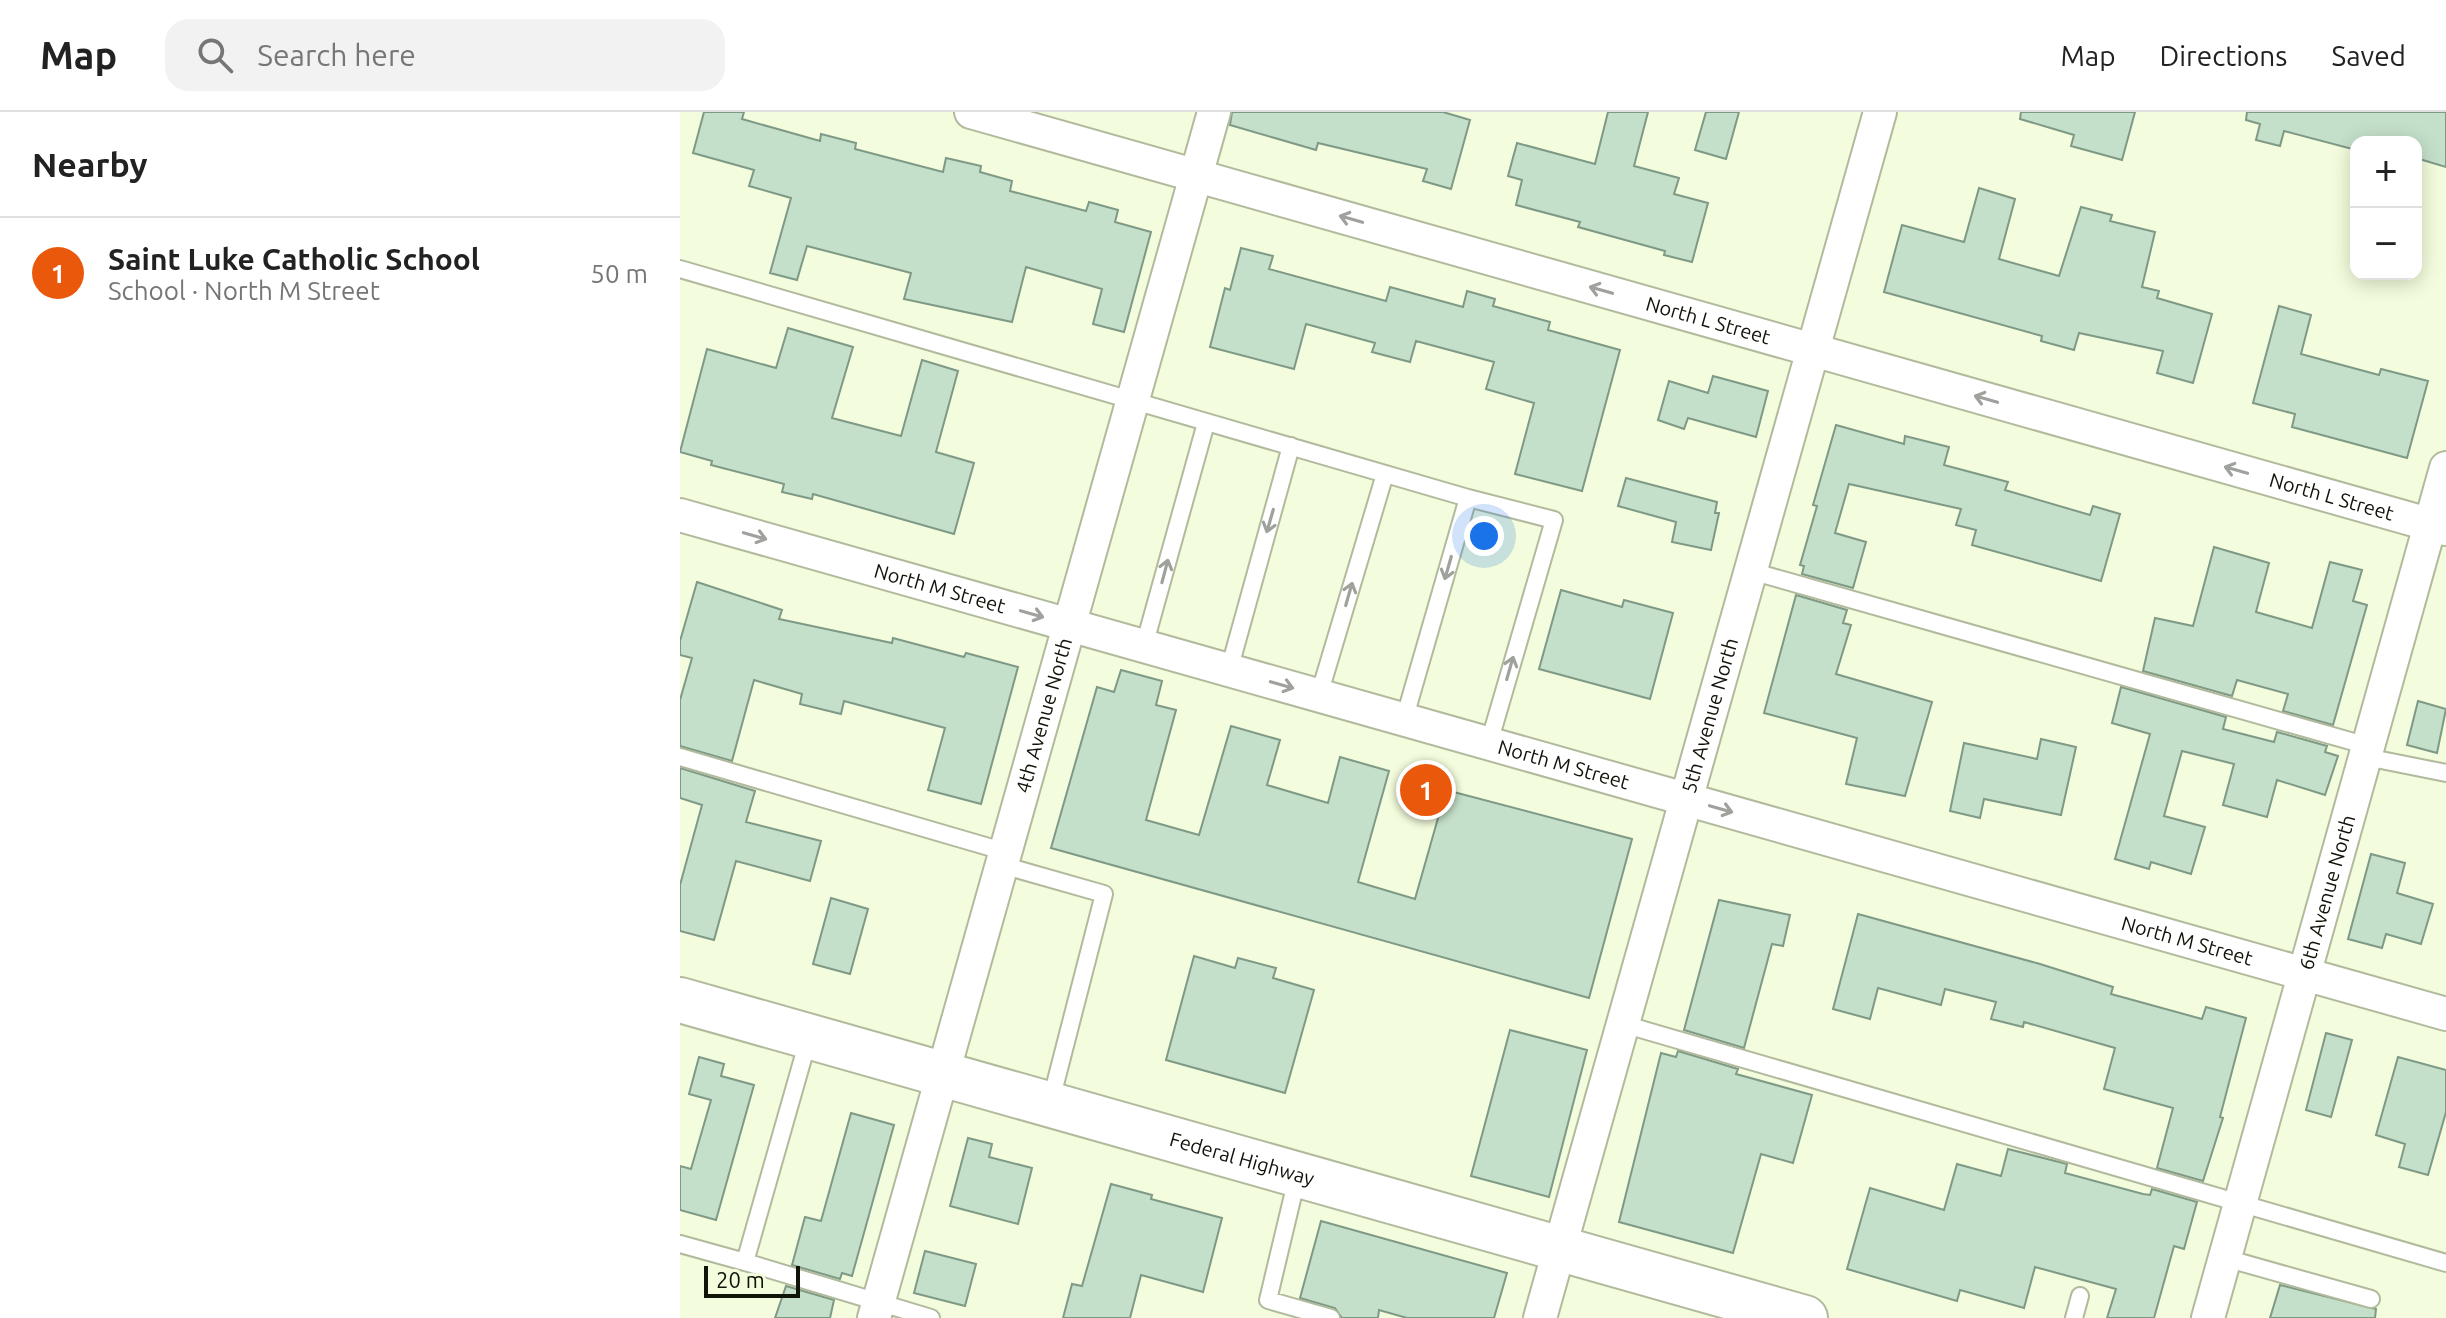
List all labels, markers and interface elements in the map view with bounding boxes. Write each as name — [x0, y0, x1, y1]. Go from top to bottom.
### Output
search box — [165, 19, 725, 91]
icon: search — [193, 33, 237, 77]
text: Map — [40, 34, 117, 76]
text: Search here — [257, 38, 416, 72]
text: Map — [2060, 40, 2116, 71]
text: Directions — [2160, 40, 2287, 71]
text: Saved — [2331, 40, 2406, 71]
map controls — [2350, 136, 2422, 280]
button: + — [2350, 136, 2422, 208]
text: Nearby — [32, 145, 147, 183]
button: − — [2350, 208, 2422, 280]
one-way arrow — [1338, 211, 1364, 226]
text: Saint Luke Catholic School — [108, 242, 480, 276]
text: 1 — [51, 259, 65, 288]
text: 50 m — [590, 259, 648, 288]
text: School · North M Street — [108, 276, 380, 305]
one-way arrow — [1589, 282, 1615, 297]
street label: North L Street — [1643, 291, 1773, 348]
one-way arrow — [1973, 391, 1999, 406]
one-way arrow — [2224, 462, 2250, 477]
street label: North L Street — [2267, 468, 2397, 525]
one-way arrow — [1262, 508, 1276, 533]
your location — [1464, 516, 1504, 556]
one-way arrow — [742, 529, 768, 544]
one-way arrow — [1440, 554, 1455, 580]
street label: North M Street — [872, 558, 1008, 617]
one-way arrow — [1158, 558, 1173, 584]
one-way arrow — [1342, 581, 1357, 607]
one-way arrow — [1019, 608, 1045, 623]
street label: 4th Avenue North — [1011, 635, 1076, 795]
street label: 5th Avenue North — [1677, 635, 1742, 795]
one-way arrow — [1504, 656, 1519, 682]
one-way arrow — [1269, 678, 1295, 693]
street label: North M Street — [1495, 735, 1632, 794]
pin: 1 — [1400, 760, 1452, 820]
one-way arrow — [1708, 802, 1734, 817]
street label: 6th Avenue North — [2294, 812, 2359, 972]
street label: North M Street — [2119, 911, 2256, 970]
street label: Federal Highway — [1167, 1127, 1317, 1190]
scale bar — [704, 1262, 800, 1298]
text: 20 m — [716, 1267, 765, 1292]

